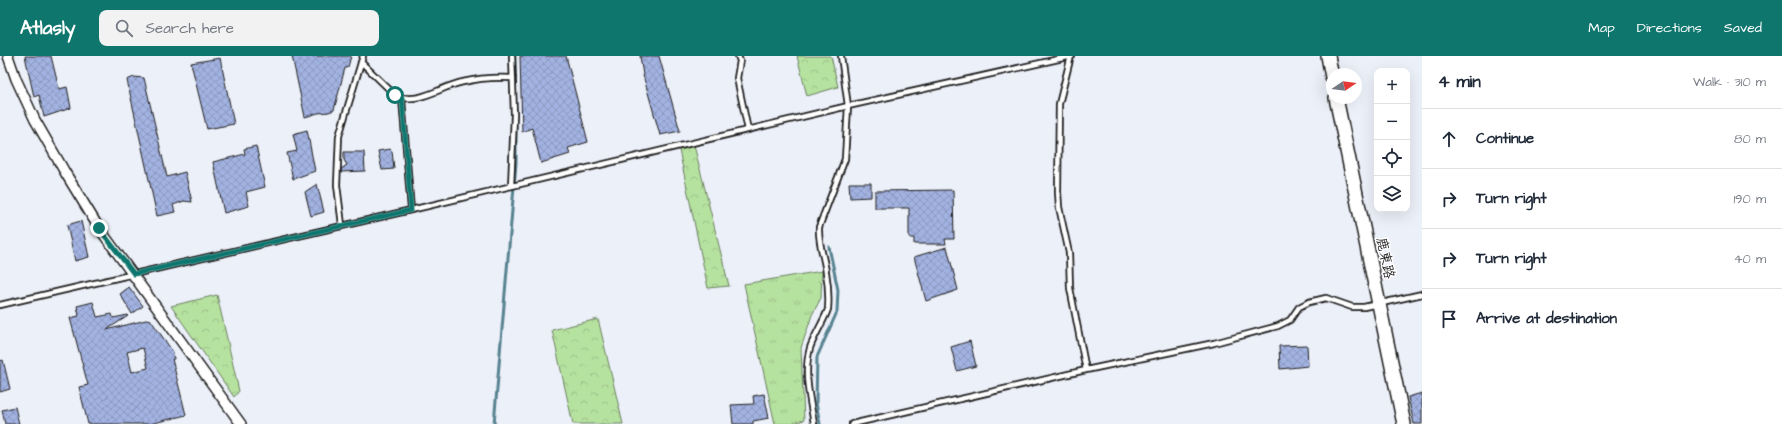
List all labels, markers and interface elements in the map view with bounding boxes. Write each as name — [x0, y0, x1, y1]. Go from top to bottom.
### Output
search box — [99, 10, 379, 46]
text: Atlasly — [20, 15, 75, 42]
icon: search — [113, 17, 135, 39]
text: Search here — [145, 18, 234, 39]
text: Map — [1588, 18, 1615, 38]
text: Directions — [1637, 18, 1702, 38]
text: Saved — [1724, 18, 1762, 38]
north arrow — [1326, 68, 1362, 104]
map controls — [1374, 68, 1410, 212]
button: + — [1374, 68, 1410, 104]
text: 4 min — [1438, 70, 1481, 94]
text: Walk · 310 m — [1693, 73, 1766, 91]
route start — [386, 86, 404, 104]
button: − — [1374, 104, 1410, 140]
icon: ahead — [1438, 128, 1460, 150]
text: Continue — [1476, 128, 1534, 149]
text: 80 m — [1734, 130, 1766, 148]
button: locate — [1374, 140, 1410, 176]
button: layers — [1374, 176, 1410, 212]
icon: right — [1438, 188, 1460, 210]
text: Turn right — [1476, 188, 1547, 209]
text: 190 m — [1733, 190, 1766, 208]
route end — [90, 219, 108, 237]
street label: 鹿東路 — [1371, 235, 1399, 281]
icon: right — [1438, 248, 1460, 270]
text: Turn right — [1476, 248, 1547, 269]
text: 40 m — [1734, 250, 1766, 268]
icon: arrive — [1438, 308, 1460, 330]
text: Arrive at destination — [1476, 308, 1617, 329]

